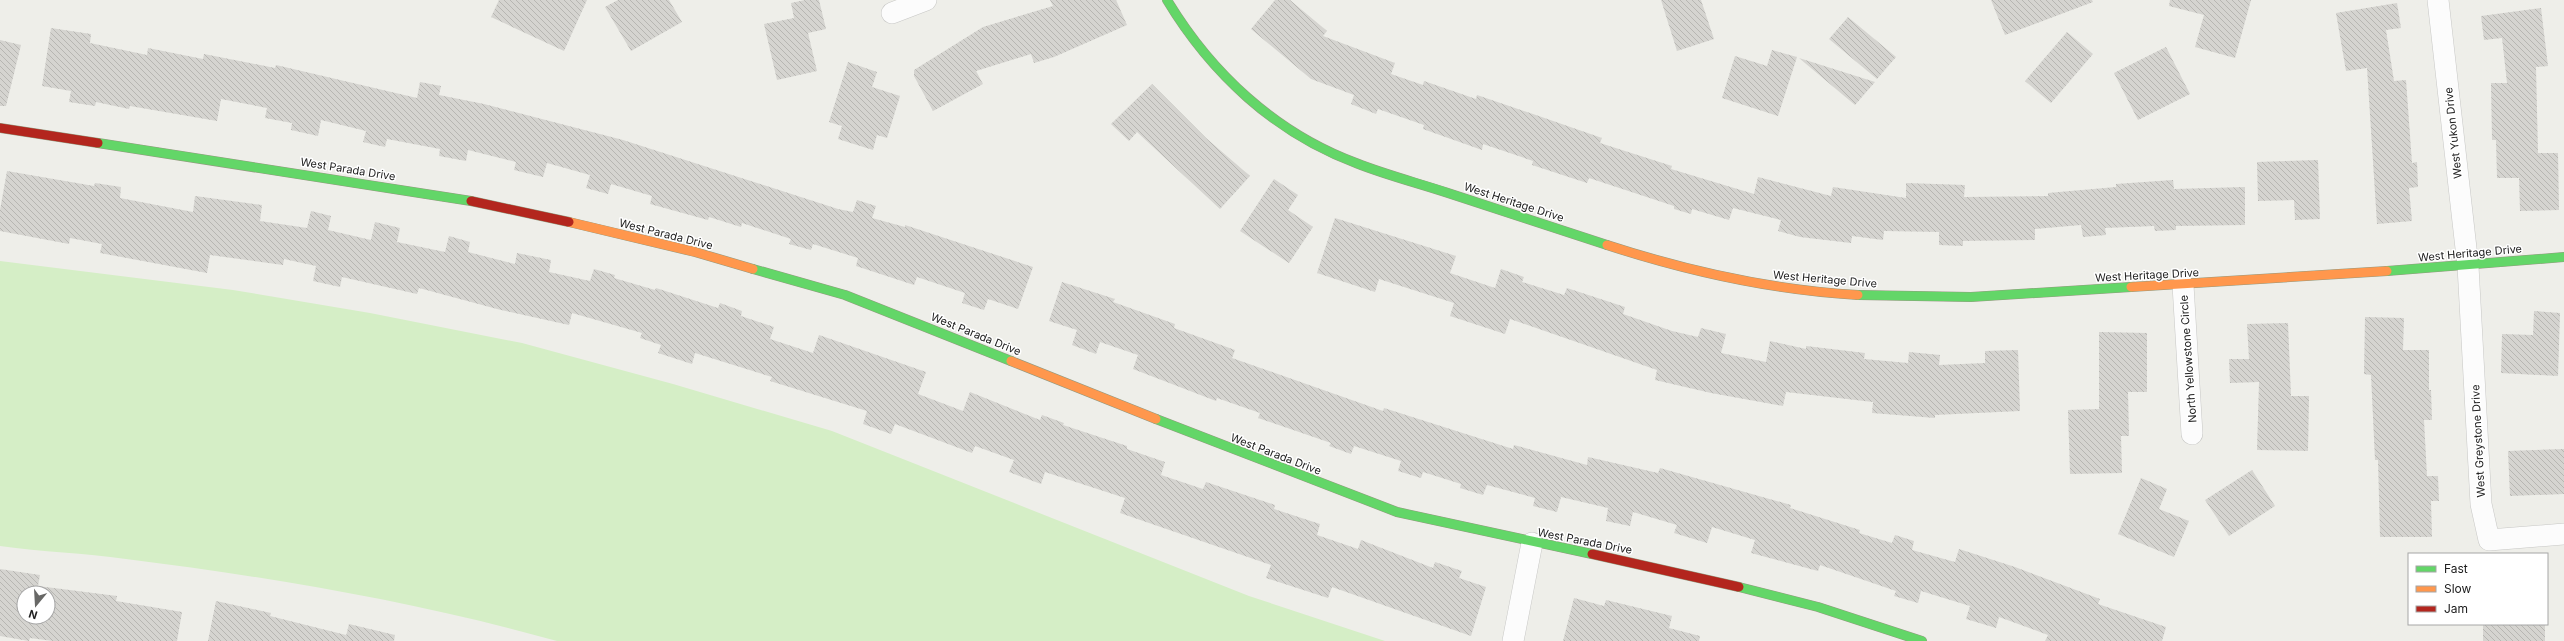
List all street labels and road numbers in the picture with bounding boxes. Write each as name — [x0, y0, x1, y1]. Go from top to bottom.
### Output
street label: West Yukon Drive — [2441, 87, 2465, 179]
street label: West Parada Drive — [299, 155, 397, 183]
street label: West Heritage Drive — [1462, 179, 1566, 225]
street label: West Parada Drive — [618, 216, 714, 252]
street label: West Heritage Drive — [2418, 241, 2522, 265]
street label: West Heritage Drive — [2095, 265, 2199, 285]
street label: West Heritage Drive — [1773, 267, 1877, 291]
street label: North Yellowstone Circle — [2177, 295, 2199, 423]
street label: West Parada Drive — [929, 310, 1023, 358]
street label: West Greystone Drive — [2468, 384, 2488, 498]
street label: West Parada Drive — [1229, 430, 1323, 478]
street label: West Parada Drive — [1537, 525, 1633, 557]

